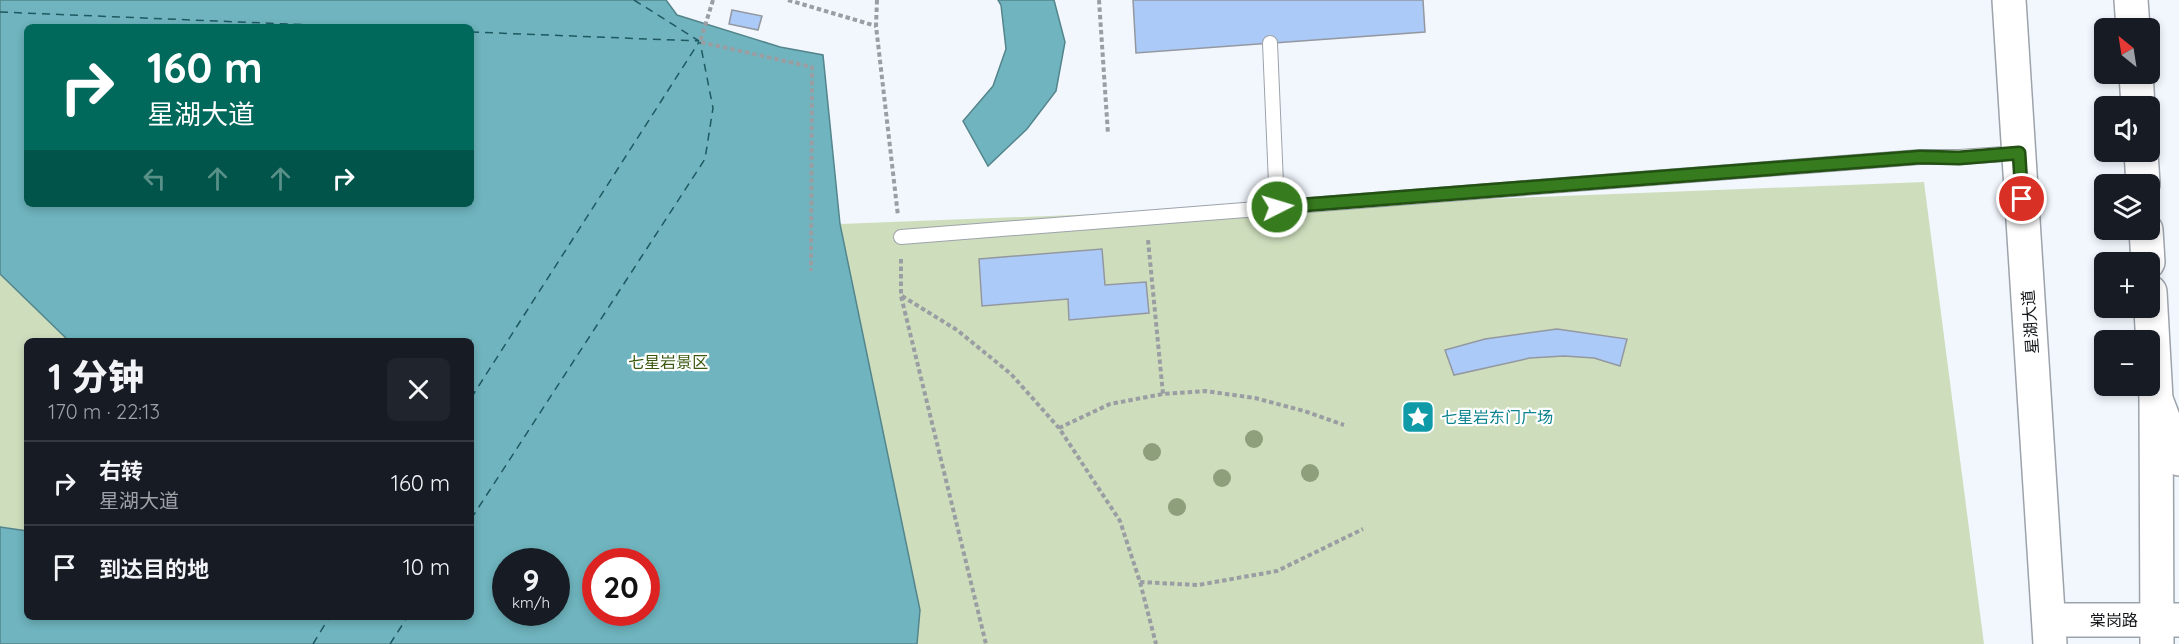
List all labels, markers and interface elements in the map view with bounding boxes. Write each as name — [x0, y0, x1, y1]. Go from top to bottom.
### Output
north arrow — [2094, 18, 2160, 84]
map controls — [2094, 18, 2160, 396]
text: 160 m — [147, 41, 263, 94]
icon: right — [48, 48, 126, 126]
button: sound — [2094, 96, 2160, 162]
text: 星湖大道 — [147, 97, 255, 131]
icon: left — [138, 162, 171, 195]
icon: ahead — [201, 162, 234, 195]
icon: ahead — [264, 162, 297, 195]
icon: right — [327, 162, 360, 195]
pin — [1996, 173, 2047, 224]
button: layers — [2094, 174, 2160, 240]
position arrow — [1245, 175, 1309, 239]
icon: arrive — [2005, 182, 2038, 215]
button: + — [2094, 252, 2160, 318]
street label: 星湖大道 — [2018, 289, 2042, 355]
button: − — [2094, 330, 2160, 396]
park label: 七星岩景区 — [628, 352, 708, 372]
text: 1 分钟 — [48, 354, 144, 399]
button: close — [387, 358, 450, 421]
text: 170 m · 22:13 — [48, 399, 160, 424]
place icon: 七星岩东门广场 — [1400, 399, 1436, 435]
place label: 七星岩东门广场 — [1441, 407, 1553, 427]
text: 右转 — [99, 457, 143, 485]
icon: right — [48, 467, 81, 500]
text: 160 m — [391, 469, 450, 497]
text: 星湖大道 — [99, 488, 179, 513]
speed limit sign: 20 — [582, 548, 660, 626]
icon: arrive — [48, 551, 81, 584]
text: 10 m — [403, 553, 450, 581]
text: 到达目的地 — [99, 555, 209, 583]
text: 9 — [522, 561, 540, 599]
text: km/h — [512, 593, 550, 612]
street label: 棠岗路 — [2090, 610, 2138, 630]

